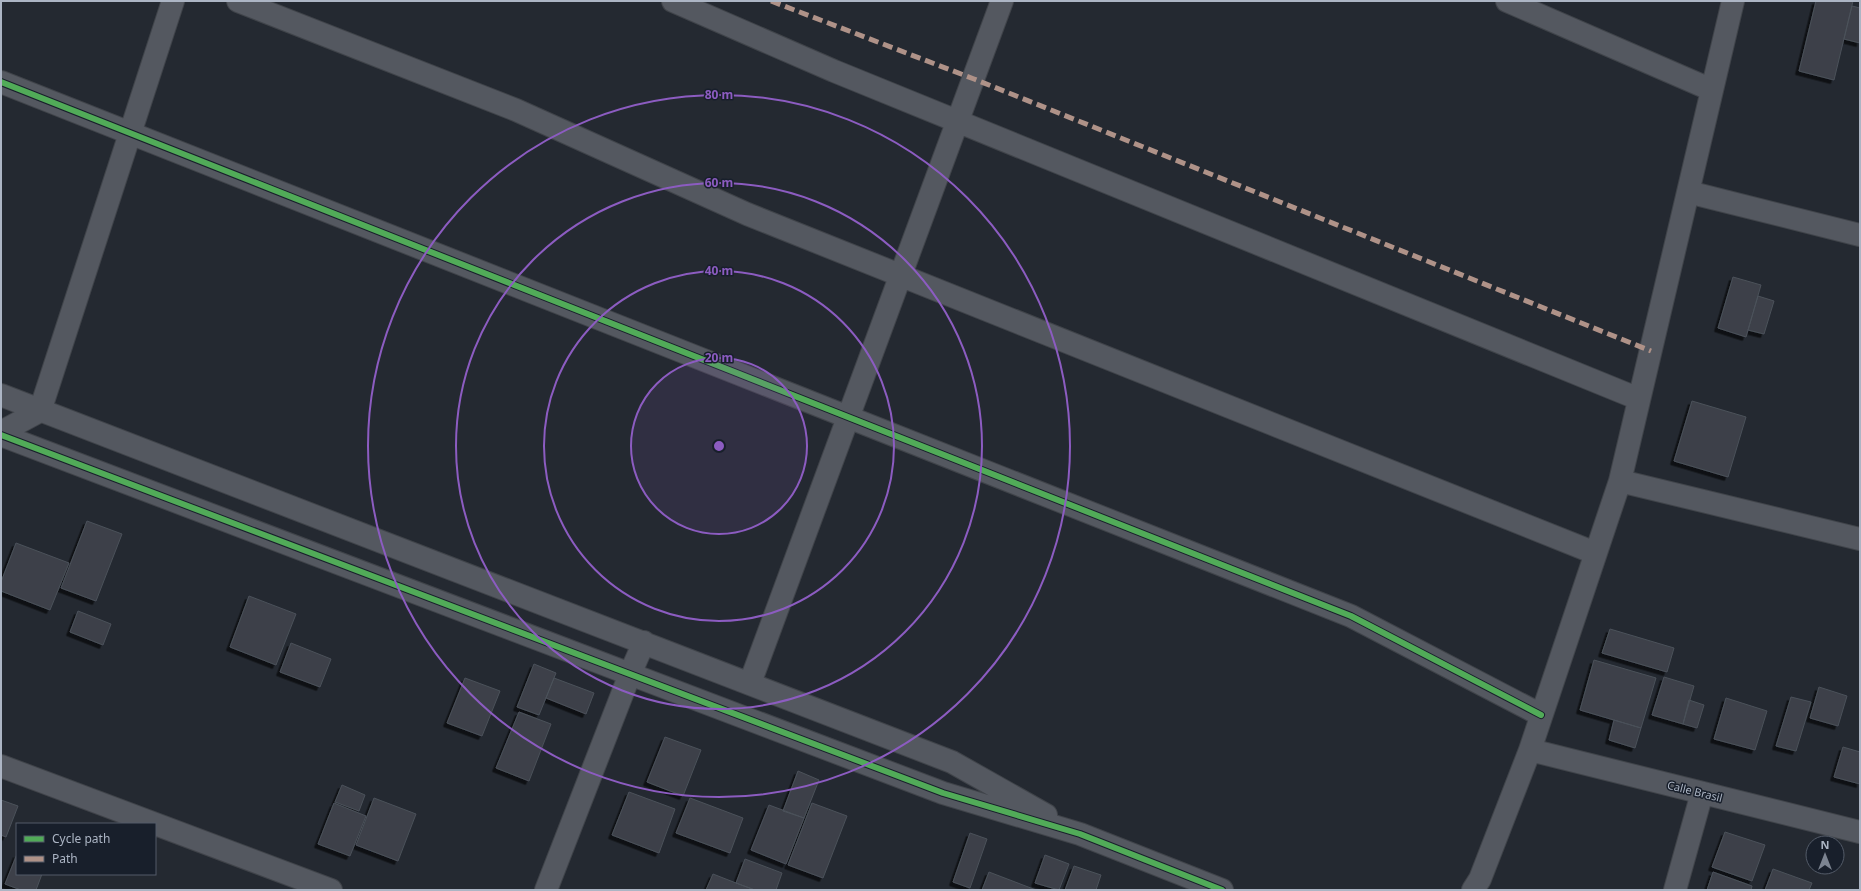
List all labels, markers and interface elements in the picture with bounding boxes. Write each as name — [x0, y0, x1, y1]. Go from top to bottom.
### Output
text: 80 m — [705, 86, 733, 103]
text: 60 m — [705, 174, 733, 191]
text: 40 m — [705, 262, 733, 279]
text: 20 m — [705, 349, 733, 366]
centre of rings — [712, 439, 726, 453]
street label: Calle Brasil — [1666, 777, 1724, 805]
legend — [16, 823, 156, 875]
text: Cycle path — [52, 830, 110, 847]
north arrow — [1805, 835, 1845, 875]
text: N — [1821, 837, 1829, 852]
text: Path — [52, 850, 78, 867]

